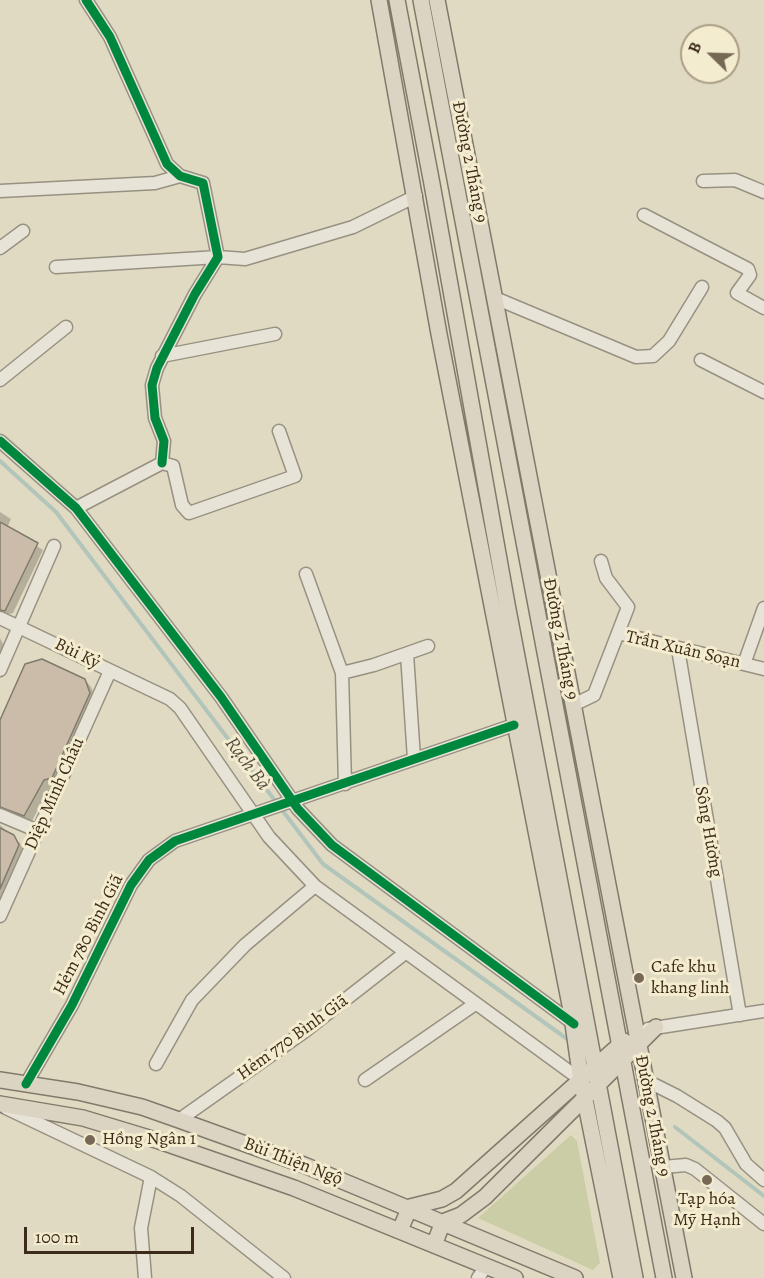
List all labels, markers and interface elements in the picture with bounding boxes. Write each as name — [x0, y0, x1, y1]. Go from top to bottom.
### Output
north arrow — [680, 24, 740, 84]
text: B — [683, 39, 707, 57]
street label: Đường 2 Tháng 9 — [447, 99, 491, 225]
street label: Đường 2 Tháng 9 — [538, 576, 582, 702]
street label: Trần Xuân Soạn — [623, 626, 743, 674]
street label: Bùi Kỷ — [51, 634, 103, 674]
water label: Rạch Bà — [219, 732, 275, 796]
street label: Diệp Minh Châu — [21, 734, 89, 854]
street label: Sông Hương — [689, 785, 727, 879]
street label: Hẻm 780 Bình Giã — [49, 871, 129, 999]
place label: Cafe khu khang linh — [651, 957, 729, 1000]
marker: Cafe khu khang linh — [632, 971, 646, 985]
street label: Hẻm 770 Bình Giã — [233, 991, 353, 1085]
street label: Đường 2 Tháng 9 — [630, 1053, 674, 1179]
place label: Hồng Ngân 1 — [102, 1129, 196, 1151]
marker: Hồng Ngân 1 — [83, 1133, 97, 1147]
street label: Bùi Thiện Ngộ — [241, 1133, 345, 1191]
marker: Tạp hóa Mỹ Hạnh — [700, 1173, 714, 1187]
place label: Tạp hóa Mỹ Hạnh — [673, 1189, 741, 1232]
scale bar — [27, 1215, 196, 1253]
text: 100 m — [35, 1225, 79, 1249]

